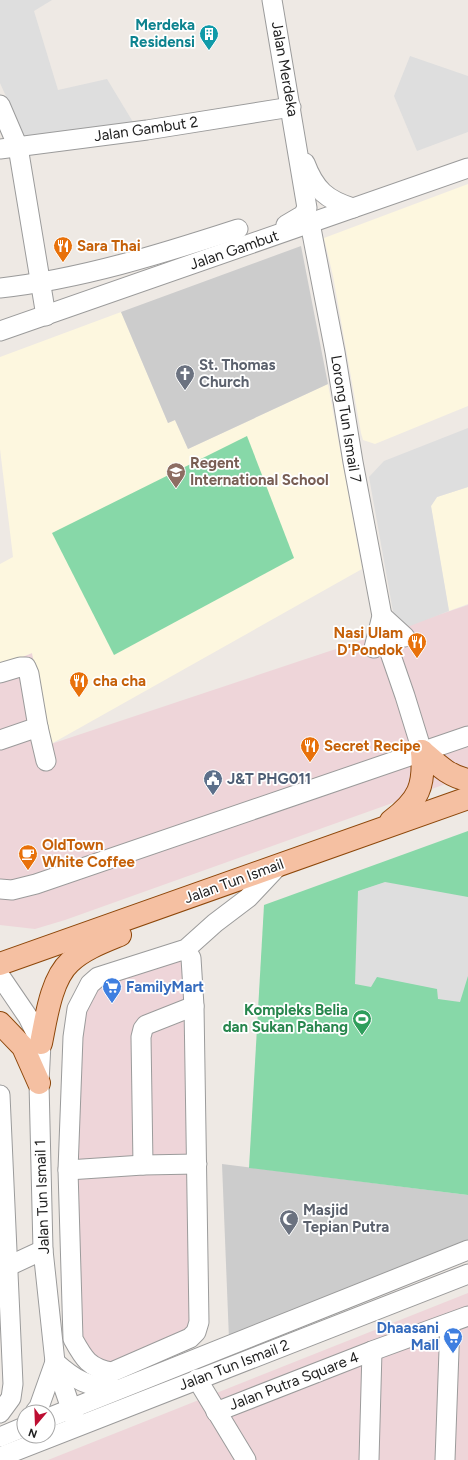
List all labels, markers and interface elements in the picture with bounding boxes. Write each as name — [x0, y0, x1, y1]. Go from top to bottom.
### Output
place label: Merdeka Residensi — [129, 16, 195, 51]
street label: Jalan Merdeka — [268, 20, 302, 118]
building icon: Merdeka Residensi — [198, 23, 220, 51]
street label: Jalan Gambut 2 — [93, 113, 199, 145]
street label: Jalan Gambut — [187, 226, 281, 274]
restaurant icon: Sara Thai — [52, 235, 74, 263]
place label: Sara Thai — [77, 237, 141, 255]
street label: Lorong Tun Ismail 7 — [327, 354, 365, 484]
place label: St. Thomas Church — [199, 356, 276, 391]
church icon: St. Thomas Church — [174, 363, 196, 391]
place label: Regent International School — [190, 454, 329, 489]
school or university icon: Regent International School — [165, 461, 187, 489]
place label: Nasi Ulam D'Pondok — [334, 624, 403, 659]
restaurant icon: Nasi Ulam D'Pondok — [406, 631, 428, 659]
restaurant icon: cha cha — [68, 670, 90, 698]
place label: cha cha — [93, 672, 146, 690]
restaurant icon: Secret Recipe — [299, 735, 321, 763]
place label: Secret Recipe — [324, 737, 421, 755]
public building icon: J&T PHG011 — [202, 768, 224, 796]
place label: J&T PHG011 — [227, 770, 311, 788]
place label: OldTown White Coffee — [42, 836, 136, 871]
cafe icon: OldTown White Coffee — [17, 843, 39, 871]
street label: Jalan Tun Ismail — [182, 855, 286, 907]
supermarket icon: FamilyMart — [101, 976, 123, 1004]
place label: FamilyMart — [126, 978, 204, 996]
place label: Kompleks Belia dan Sukan Pahang — [223, 1001, 348, 1036]
sports icon: Kompleks Belia dan Sukan Pahang — [351, 1008, 373, 1036]
street label: Jalan Tun Ismail 1 — [31, 1139, 53, 1255]
place label: Masjid Tepian Putra — [303, 1201, 389, 1236]
mosque icon: Masjid Tepian Putra — [278, 1208, 300, 1236]
place label: Dhaasani Mall — [377, 1319, 439, 1354]
supermarket icon: Dhaasani Mall — [442, 1326, 464, 1354]
street label: Jalan Tun Ismail 2 — [176, 1336, 292, 1394]
street label: Jalan Putra Square 4 — [227, 1348, 361, 1414]
north arrow — [16, 1404, 56, 1444]
text: N — [27, 1425, 39, 1441]

